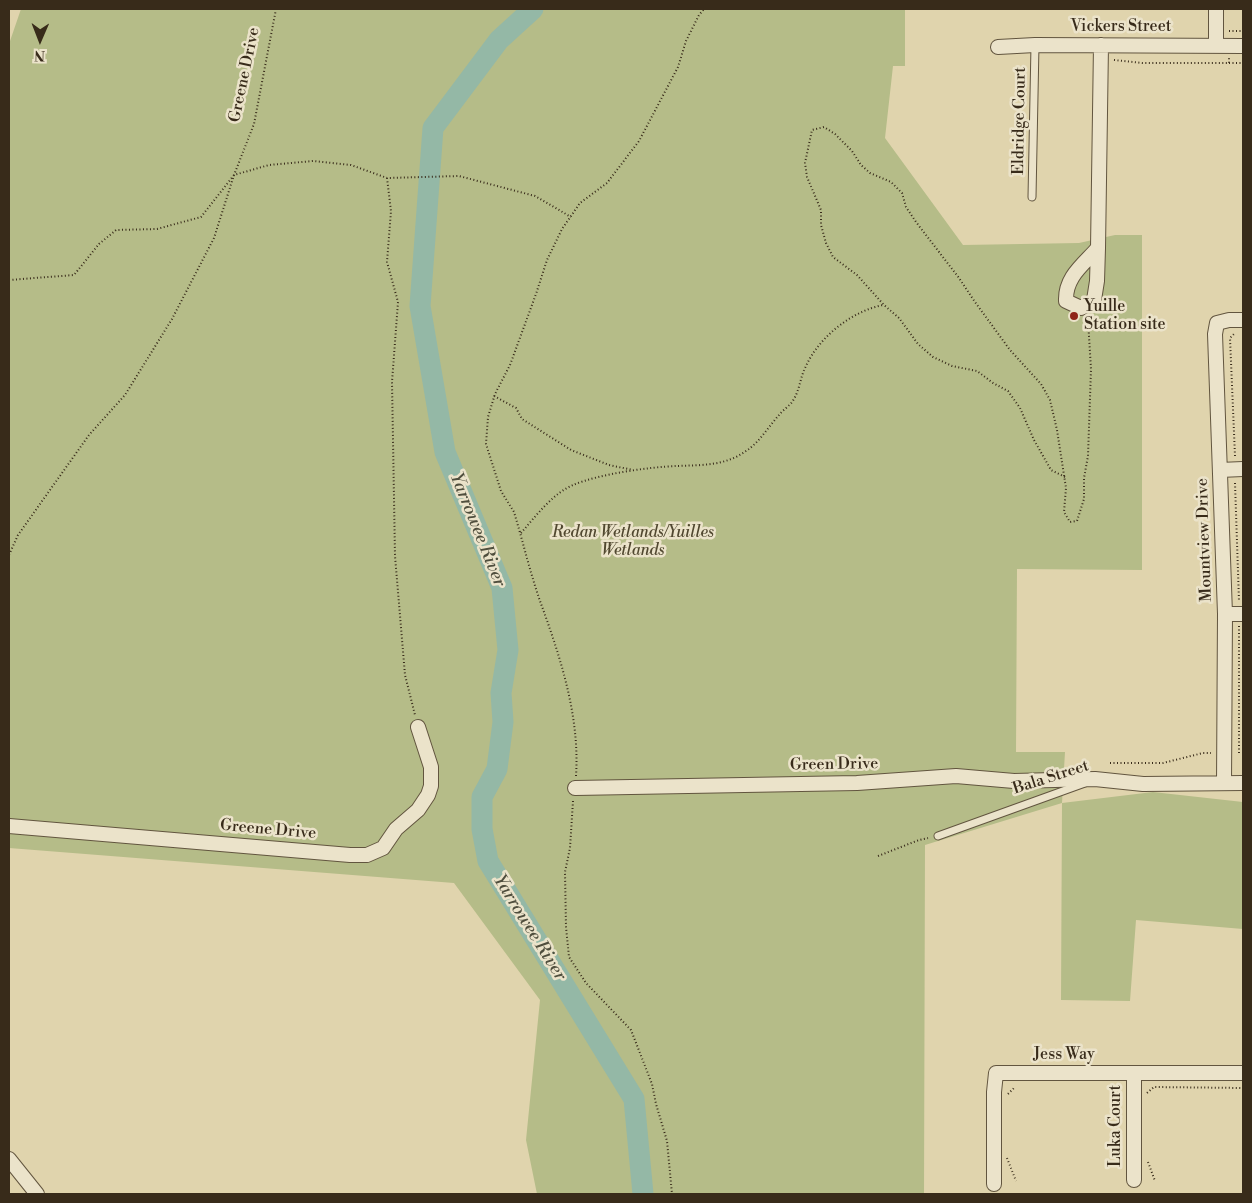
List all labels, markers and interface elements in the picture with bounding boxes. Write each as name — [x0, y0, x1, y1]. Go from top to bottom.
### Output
north arrow — [15, 15, 65, 65]
street label: Vickers Street — [1071, 17, 1171, 37]
street label: Greene Drive — [226, 26, 264, 124]
text: N — [34, 46, 45, 64]
street label: Eldridge Court — [1009, 67, 1031, 175]
place label: Yuille Station site — [1084, 297, 1166, 335]
marker: Yuille Station site — [1068, 310, 1080, 322]
water label: Yarrowee River — [444, 470, 510, 590]
street label: Mountview Drive — [1193, 478, 1217, 602]
park label: Redan Wetlands/Yuilles Wetlands — [552, 523, 714, 561]
street label: Green Drive — [790, 755, 878, 775]
street label: Bala Street — [1011, 757, 1091, 799]
street label: Greene Drive — [219, 816, 317, 844]
water label: Yarrowee River — [488, 871, 570, 985]
street label: Jess Way — [1033, 1045, 1095, 1065]
street label: Luka Court — [1106, 1085, 1126, 1167]

